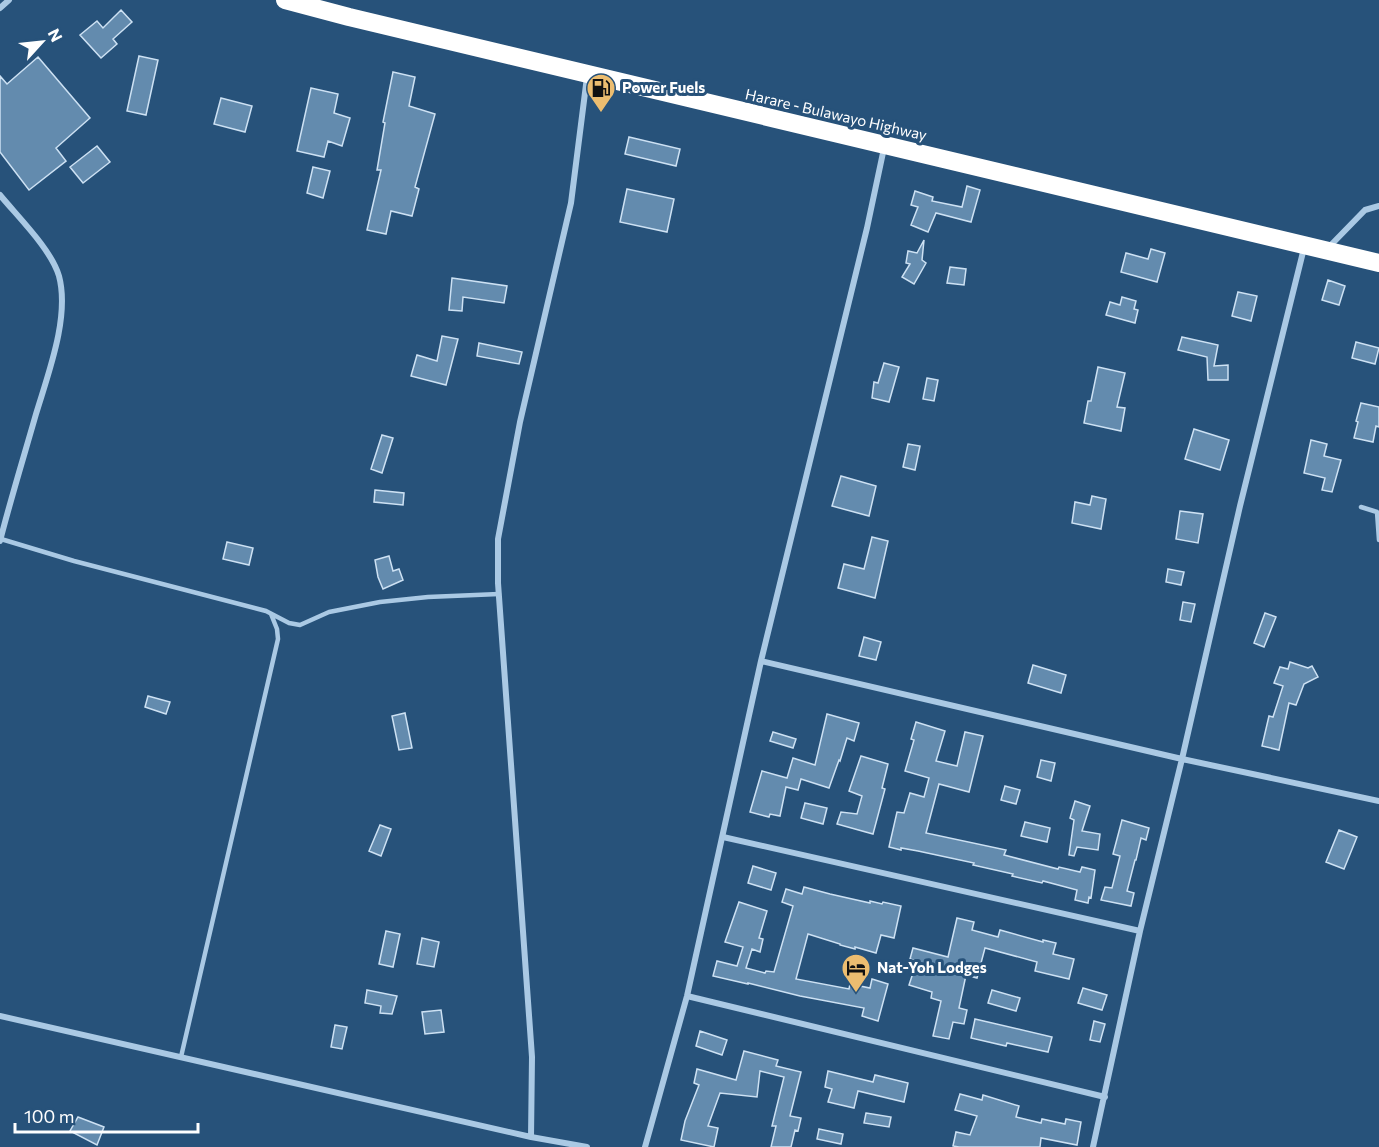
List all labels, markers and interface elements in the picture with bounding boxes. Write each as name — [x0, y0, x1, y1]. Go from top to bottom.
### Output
north arrow — [12, 12, 72, 72]
text: N — [45, 25, 67, 45]
fuel station icon: Power Fuels — [585, 72, 617, 114]
place label: Power Fuels — [622, 78, 705, 96]
street label: Harare - Bulawayo Highway — [744, 84, 929, 144]
hotel icon: Nat-Yoh Lodges — [840, 952, 872, 994]
place label: Nat-Yoh Lodges — [877, 958, 987, 976]
scale bar — [15, 1096, 198, 1134]
text: 100 m — [24, 1105, 74, 1127]

